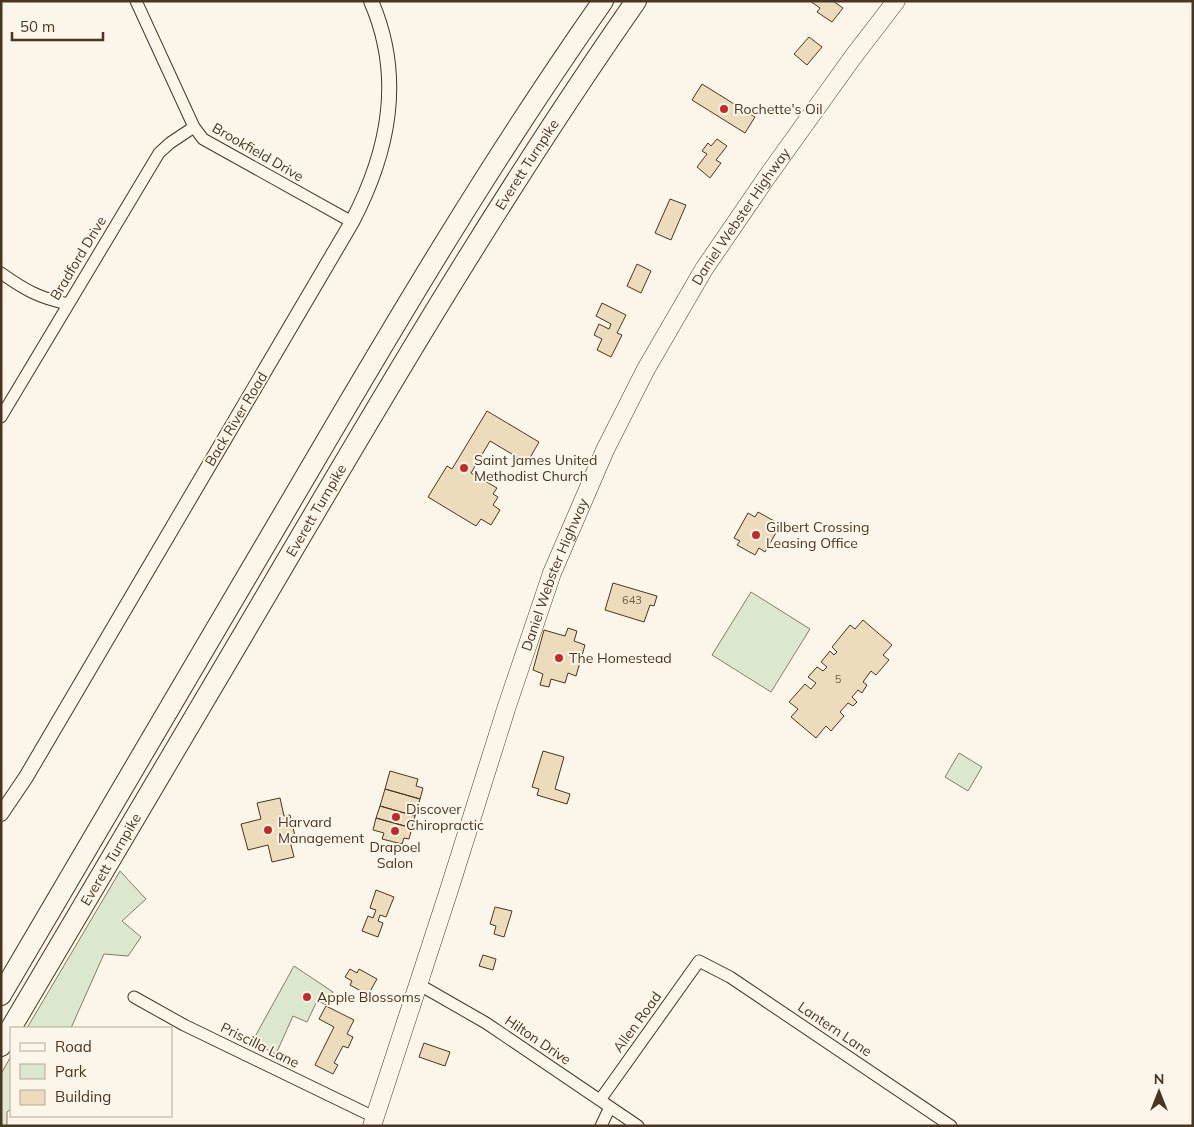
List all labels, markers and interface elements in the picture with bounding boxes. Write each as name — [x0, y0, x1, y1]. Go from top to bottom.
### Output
scale bar — [12, 10, 104, 42]
text: 50 m — [20, 17, 55, 36]
place label: Rochette's Oil — [734, 100, 823, 118]
marker: Rochette's Oil — [718, 103, 730, 115]
street label: Everett Turnpike — [491, 116, 563, 213]
street label: Brookfield Drive — [209, 119, 307, 185]
street label: Daniel Webster Highway — [688, 144, 794, 288]
street label: Bradford Drive — [46, 213, 110, 303]
street label: Back River Road — [201, 369, 271, 469]
place label: Saint James United Methodist Church — [474, 451, 597, 485]
street label: Everett Turnpike — [282, 461, 350, 560]
marker: Saint James United Methodist Church — [458, 462, 470, 474]
street label: Daniel Webster Highway — [517, 495, 592, 653]
place label: Gilbert Crossing Leasing Office — [766, 518, 869, 552]
marker: Gilbert Crossing Leasing Office — [750, 529, 762, 541]
house number: 643 — [622, 593, 642, 607]
place label: The Homestead — [569, 649, 672, 667]
marker: The Homestead — [553, 652, 565, 664]
house number: 5 — [835, 672, 842, 686]
place label: Discover Chiropractic — [406, 800, 484, 834]
street label: Everett Turnpike — [76, 810, 145, 909]
marker: Discover Chiropractic — [390, 811, 402, 823]
place label: Harvard Management — [278, 813, 364, 847]
marker: Harvard Management — [262, 824, 274, 836]
marker: Drapoel Salon — [389, 825, 401, 837]
place label: Drapoel Salon — [369, 838, 421, 872]
place label: Apple Blossoms — [317, 988, 421, 1006]
street label: Allen Road — [609, 988, 665, 1056]
marker: Apple Blossoms — [301, 991, 313, 1003]
street label: Lantern Lane — [795, 998, 875, 1060]
street label: Hilton Drive — [502, 1011, 574, 1069]
street label: Priscilla Lane — [218, 1018, 302, 1072]
legend — [10, 1027, 172, 1117]
text: Road — [55, 1037, 92, 1056]
text: Park — [55, 1062, 87, 1081]
north arrow — [1134, 1067, 1184, 1117]
text: N — [1154, 1070, 1164, 1088]
text: Building — [55, 1087, 111, 1106]

